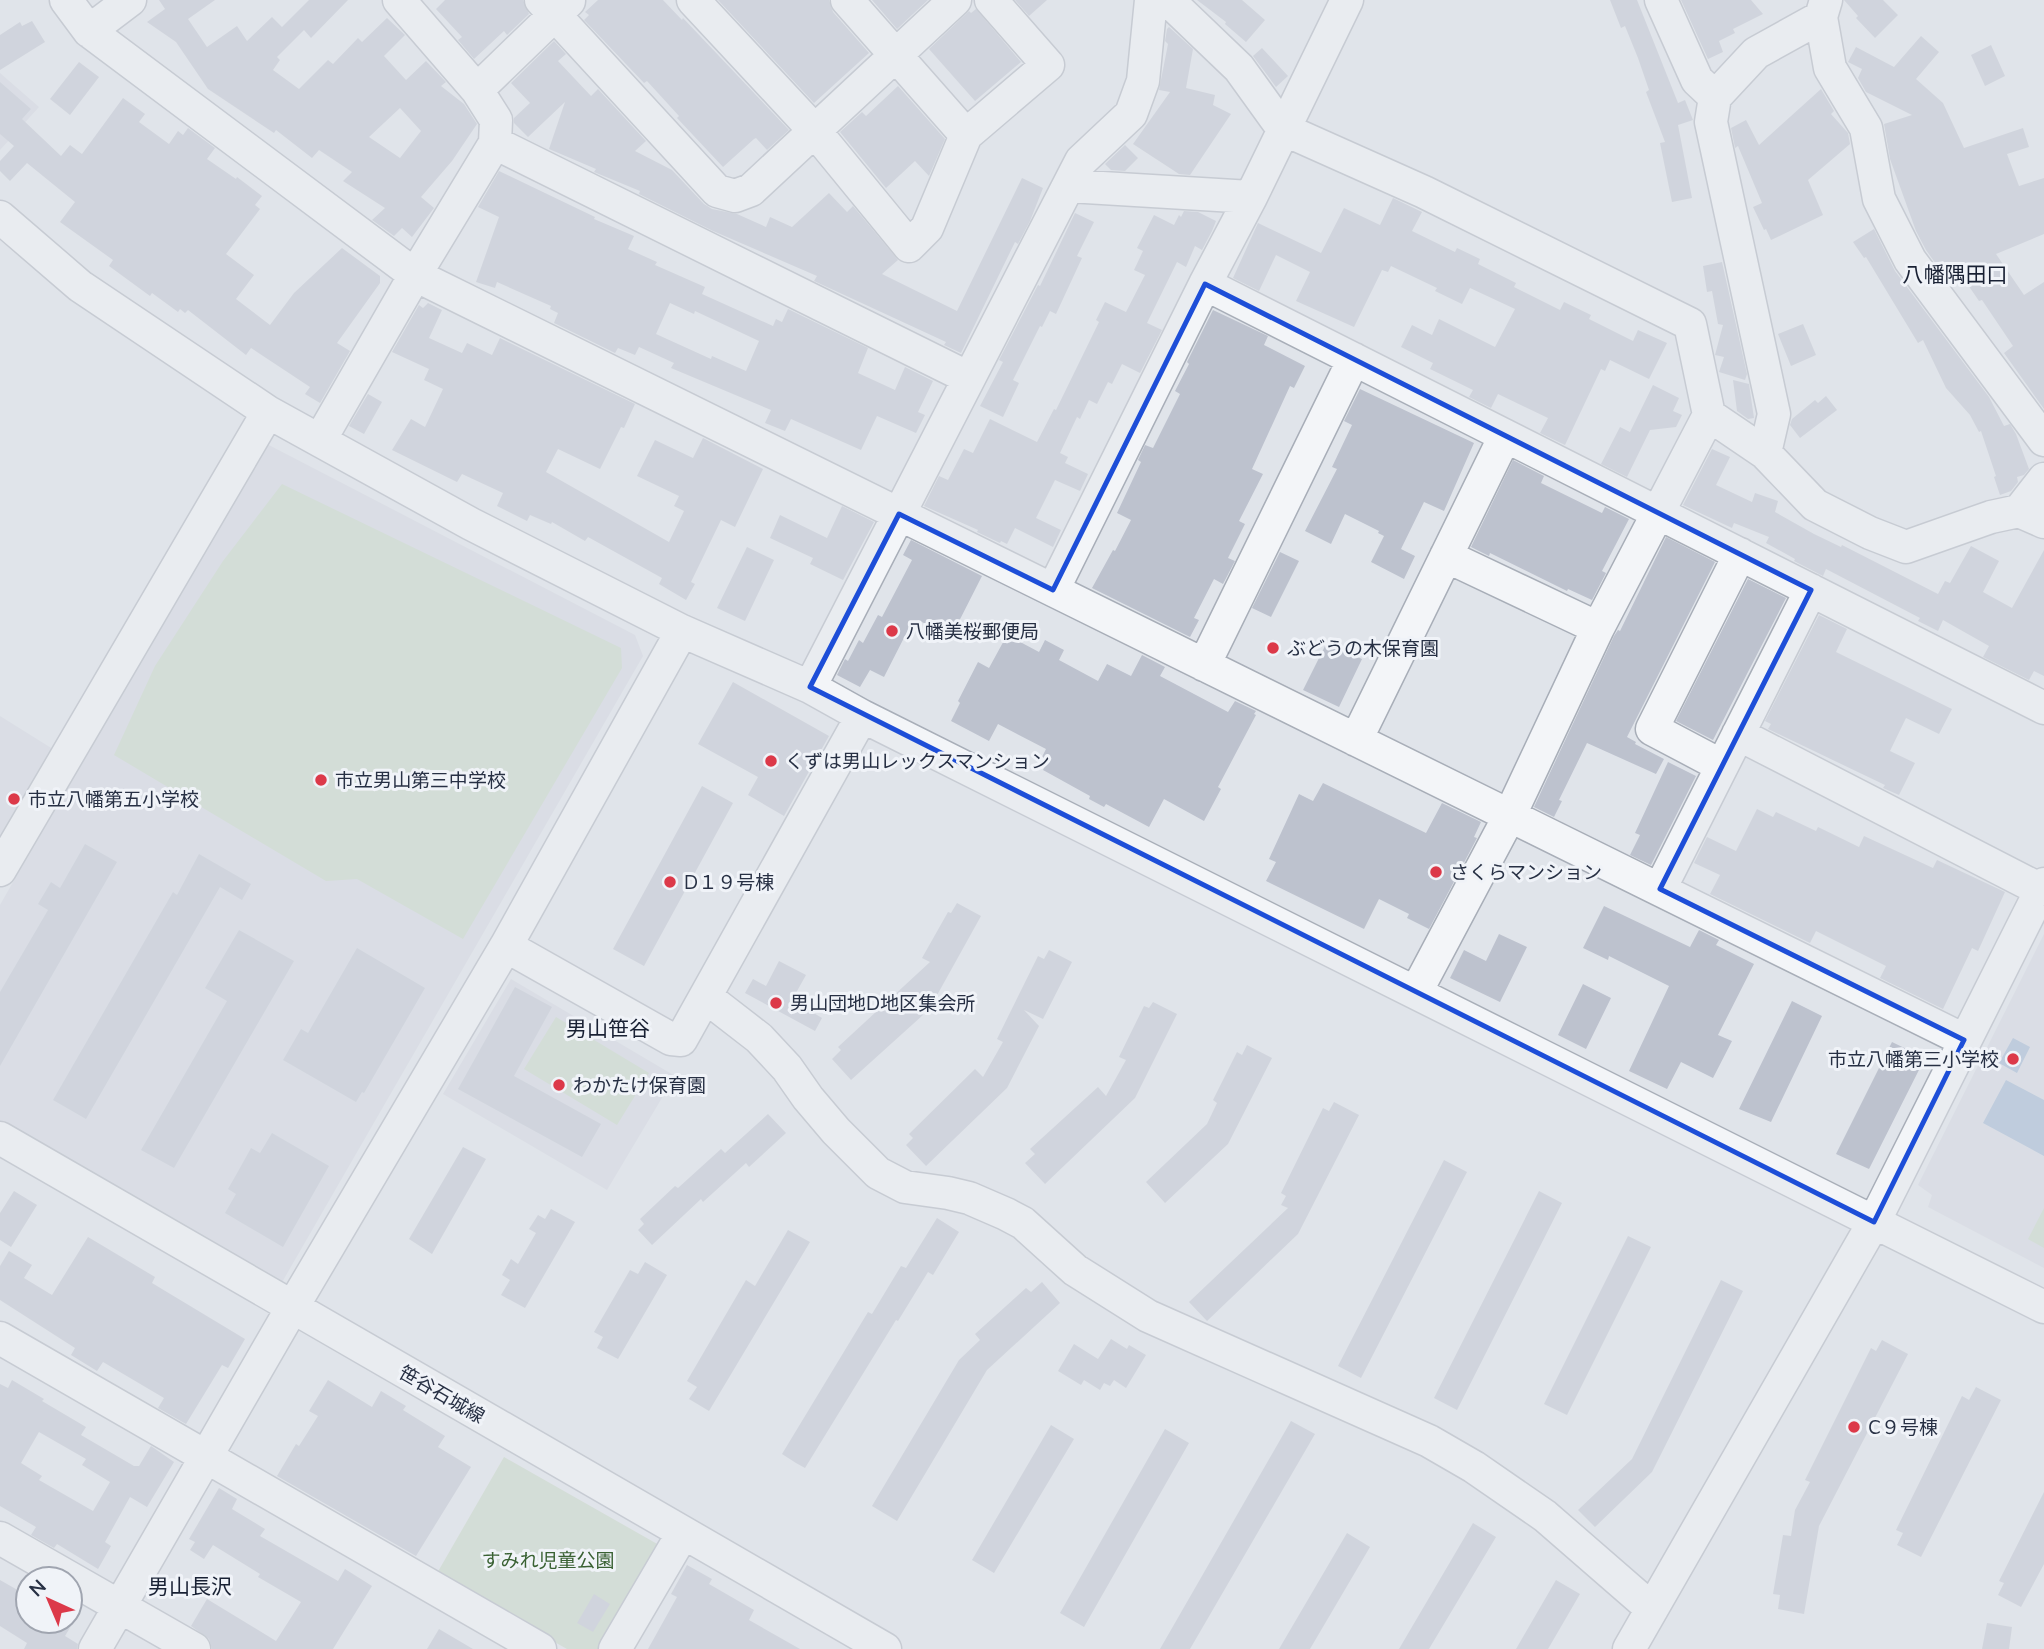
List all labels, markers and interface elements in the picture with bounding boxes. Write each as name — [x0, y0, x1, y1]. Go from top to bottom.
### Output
district label: 八幡隅田口 — [1903, 261, 2008, 287]
place label: 八幡美桜郵便局 — [906, 619, 1039, 643]
marker: 八幡美桜郵便局 — [884, 623, 900, 639]
place label: ぶどうの木保育園 — [1287, 636, 1439, 660]
marker: ぶどうの木保育園 — [1265, 640, 1281, 656]
place label: くずは男山レックスマンション — [785, 749, 1050, 773]
marker: くずは男山レックスマンション — [763, 753, 779, 769]
place label: 市立男山第三中学校 — [335, 768, 506, 792]
marker: 市立男山第三中学校 — [313, 772, 329, 788]
place label: 市立八幡第五小学校 — [28, 787, 199, 811]
marker: 市立八幡第五小学校 — [6, 791, 22, 807]
place label: さくらマンション — [1450, 860, 1602, 884]
marker: さくらマンション — [1428, 864, 1444, 880]
place label: D１９号棟 — [684, 870, 774, 894]
marker: D１９号棟 — [662, 874, 678, 890]
place label: 男山団地D地区集会所 — [790, 991, 975, 1015]
marker: 男山団地D地区集会所 — [768, 995, 784, 1011]
district label: 男山笹谷 — [566, 1015, 650, 1041]
place label: 市立八幡第三小学校 — [1828, 1047, 1999, 1071]
marker: 市立八幡第三小学校 — [2005, 1051, 2021, 1067]
place label: わかたけ保育園 — [573, 1073, 706, 1097]
marker: わかたけ保育園 — [551, 1077, 567, 1093]
street label: 笹谷石城線 — [395, 1360, 489, 1428]
place label: C９号棟 — [1868, 1415, 1938, 1439]
marker: C９号棟 — [1846, 1419, 1862, 1435]
park label: すみれ児童公園 — [481, 1548, 615, 1572]
north arrow — [14, 1565, 84, 1635]
district label: 男山長沢 — [148, 1573, 232, 1599]
text: N — [24, 1574, 51, 1601]

